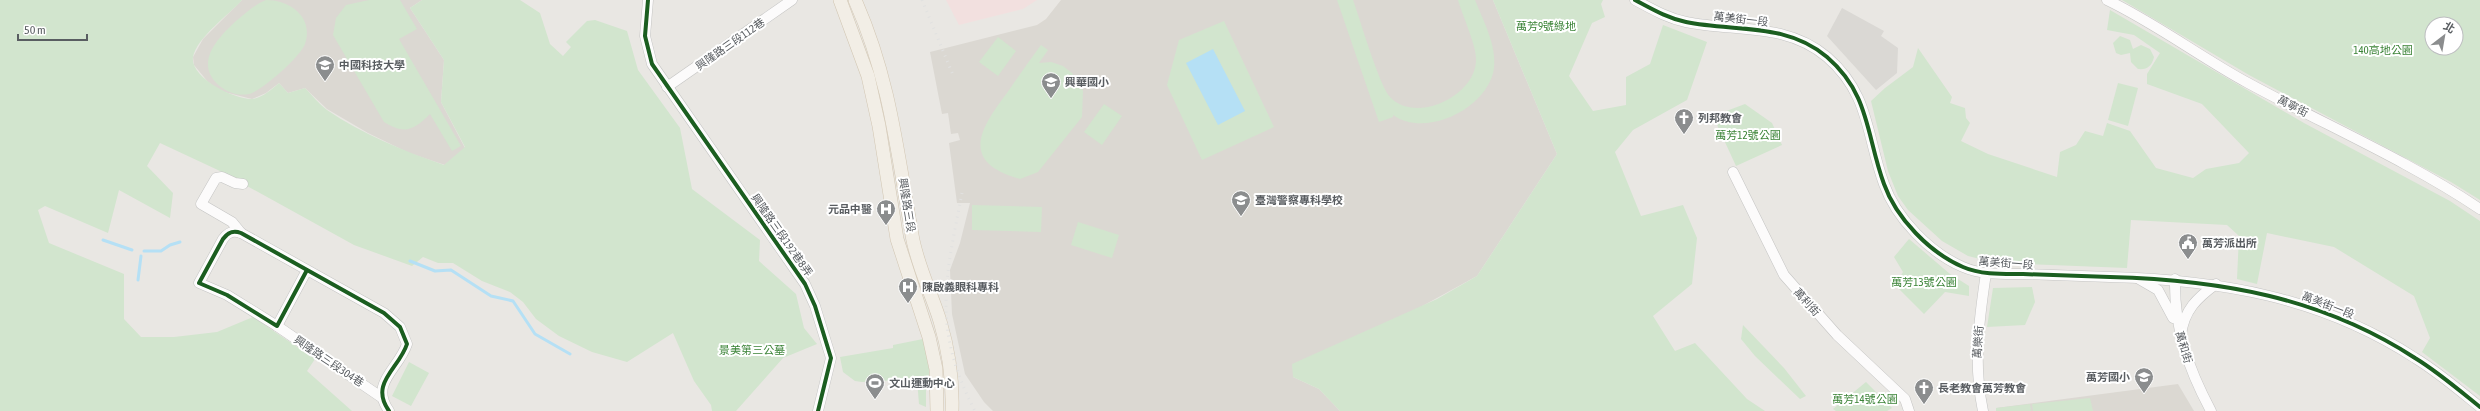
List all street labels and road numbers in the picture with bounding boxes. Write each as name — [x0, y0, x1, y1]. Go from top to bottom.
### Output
street label: 萬美街一段 — [1713, 10, 1769, 28]
street label: 興隆路三段112巷 — [693, 16, 767, 72]
street label: 萬寧街 — [2276, 93, 2310, 119]
street label: 興隆路三段 — [897, 177, 917, 233]
street label: 興隆路三段192巷8弄 — [749, 192, 815, 278]
street label: 萬美街一段 — [1978, 255, 2034, 271]
street label: 萬利街 — [1792, 286, 1822, 318]
street label: 萬美街一段 — [2300, 290, 2356, 320]
street label: 萬樂街 — [1971, 325, 1985, 359]
street label: 萬和街 — [2173, 329, 2195, 365]
street label: 興隆路三段304巷 — [292, 333, 366, 389]

